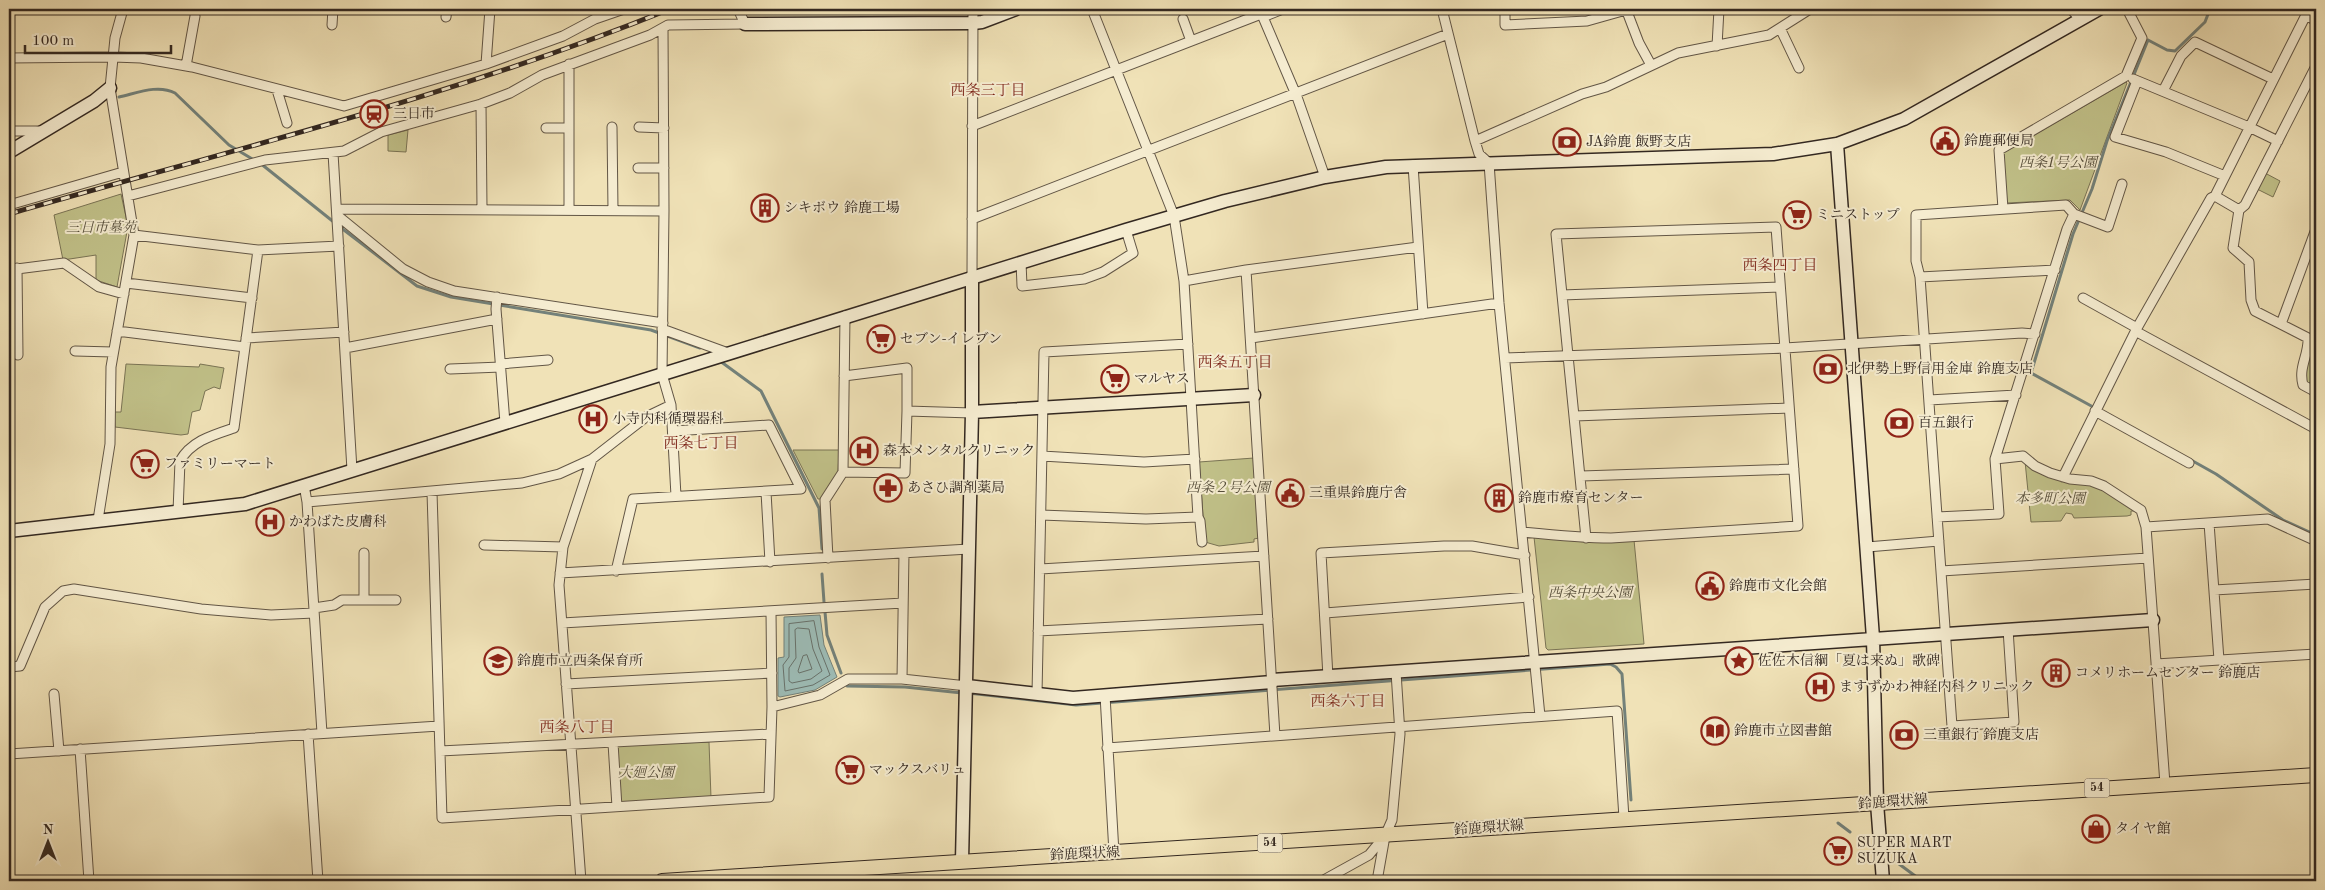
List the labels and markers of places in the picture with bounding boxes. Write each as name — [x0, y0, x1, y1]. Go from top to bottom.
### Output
station icon: 三日市 — [359, 99, 389, 129]
place label: 三日市 — [393, 106, 435, 121]
public building icon: 鈴鹿郵便局 — [1930, 126, 1960, 156]
bank icon: JA鈴鹿 飯野支店 — [1552, 127, 1582, 157]
place label: 鈴鹿郵便局 — [1964, 133, 2034, 148]
place label: JA鈴鹿 飯野支店 — [1586, 134, 1691, 149]
building icon: シキボウ 鈴鹿工場 — [750, 193, 780, 223]
place label: シキボウ 鈴鹿工場 — [784, 200, 900, 215]
supermarket icon: ミニストップ — [1782, 200, 1812, 230]
place label: ミニストップ — [1816, 208, 1900, 222]
supermarket icon: セブン-イレブン — [866, 324, 896, 354]
place label: セブン-イレブン — [900, 331, 1002, 346]
bank icon: 北伊勢上野信用金庫 鈴鹿支店 — [1813, 354, 1843, 384]
place label: 北伊勢上野信用金庫 鈴鹿支店 — [1847, 361, 2033, 376]
supermarket icon: マルヤス — [1100, 364, 1130, 394]
place label: マルヤス — [1134, 372, 1190, 386]
hospital icon: 小寺内科循環器科 — [578, 404, 608, 434]
bank icon: 百五銀行 — [1884, 408, 1914, 438]
place label: 小寺内科循環器科 — [612, 411, 724, 426]
place label: 百五銀行 — [1918, 415, 1974, 430]
hospital icon: 森本メンタルクリニック — [849, 436, 879, 466]
place label: 森本メンタルクリニック — [883, 443, 1035, 458]
supermarket icon: ファミリーマート — [130, 449, 160, 479]
place label: ファミリーマート — [164, 457, 276, 471]
pharmacy icon: あさひ調剤薬局 — [873, 473, 903, 503]
public building icon: 三重県鈴鹿庁舎 — [1275, 478, 1305, 508]
place label: あさひ調剤薬局 — [907, 480, 1005, 495]
building icon: 鈴鹿市療育センター — [1484, 483, 1514, 513]
place label: 三重県鈴鹿庁舎 — [1309, 485, 1407, 500]
place label: 鈴鹿市療育センター — [1518, 490, 1643, 505]
hospital icon: かわばた皮膚科 — [255, 507, 285, 537]
place label: かわばた皮膚科 — [289, 514, 387, 529]
public building icon: 鈴鹿市文化会館 — [1695, 571, 1725, 601]
place label: 鈴鹿市文化会館 — [1729, 578, 1827, 593]
school or university icon: 鈴鹿市立西条保育所 — [483, 646, 513, 676]
place icon: 佐佐木信綱「夏は来ぬ」歌碑 — [1724, 646, 1754, 676]
place label: 鈴鹿市立西条保育所 — [517, 653, 643, 668]
place label: 佐佐木信綱「夏は来ぬ」歌碑 — [1758, 653, 1940, 668]
building icon: コメリホームセンター 鈴鹿店 — [2041, 658, 2071, 688]
place label: コメリホームセンター 鈴鹿店 — [2075, 665, 2260, 680]
hospital icon: ますずかわ神経内科クリニック — [1805, 672, 1835, 702]
place label: ますずかわ神経内科クリニック — [1839, 679, 2034, 694]
library icon: 鈴鹿市立図書館 — [1700, 716, 1730, 746]
bank icon: 三重銀行 鈴鹿支店 — [1889, 720, 1919, 750]
place label: 鈴鹿市立図書館 — [1734, 723, 1832, 738]
place label: 三重銀行 鈴鹿支店 — [1923, 727, 2039, 742]
supermarket icon: マックスバリュ — [835, 755, 865, 785]
place label: マックスバリュ — [869, 762, 966, 777]
shop icon: タイヤ館 — [2081, 814, 2111, 844]
place label: タイヤ館 — [2115, 821, 2171, 836]
supermarket icon: SUPER MART SUZUKA — [1823, 836, 1853, 866]
place label: SUPER MART SUZUKA — [1857, 836, 1952, 866]

